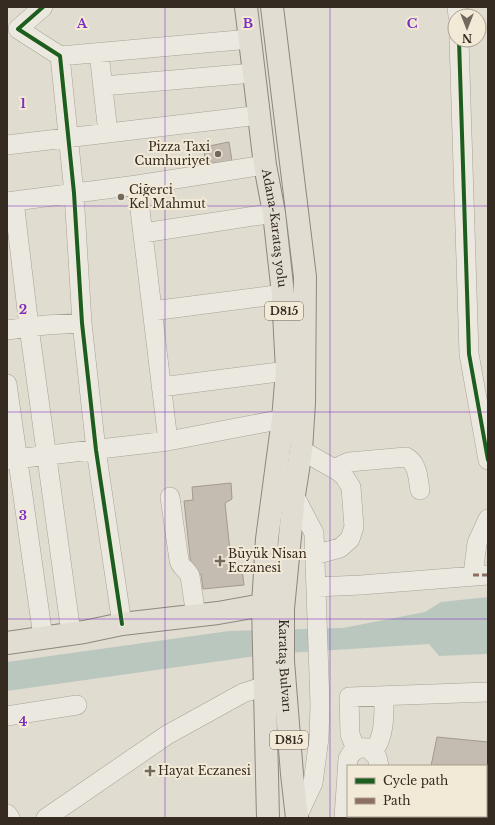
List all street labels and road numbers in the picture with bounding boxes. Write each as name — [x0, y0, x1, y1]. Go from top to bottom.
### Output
street label: Adana-Karataş yolu — [259, 167, 290, 288]
road number: D815 — [265, 302, 303, 320]
street label: Karataş Bulvarı — [276, 619, 295, 713]
road number: D815 — [270, 731, 308, 749]

